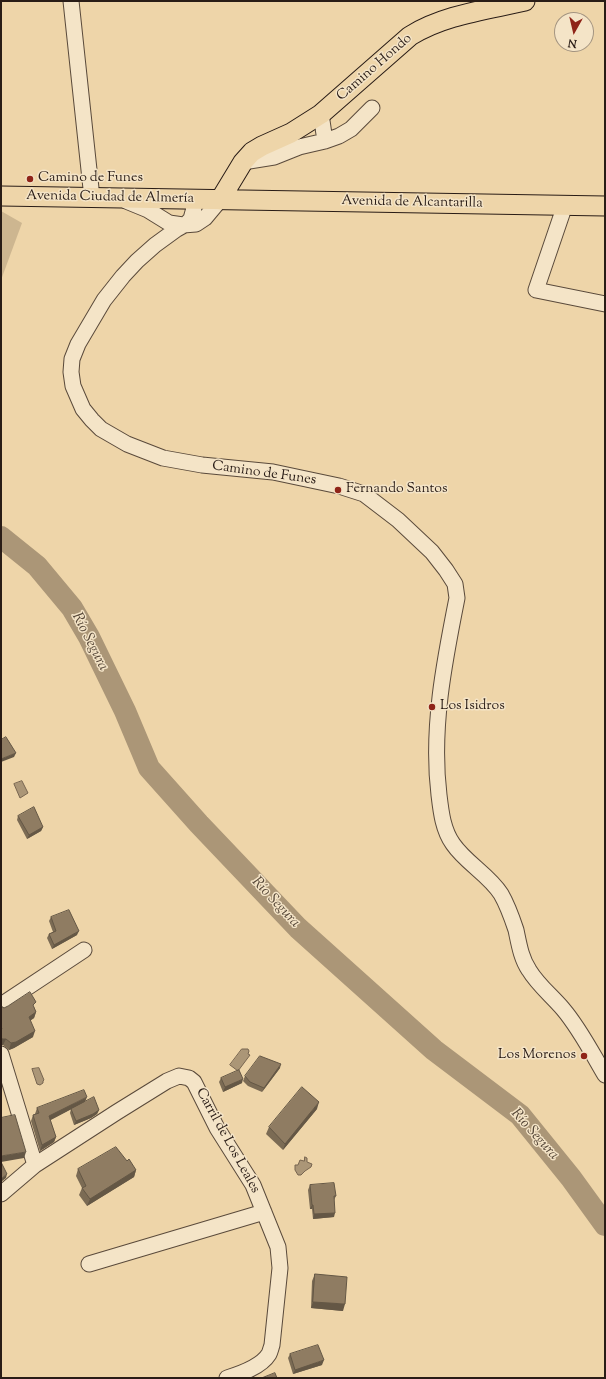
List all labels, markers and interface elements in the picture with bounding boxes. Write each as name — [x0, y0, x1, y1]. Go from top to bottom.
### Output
north arrow — [554, 12, 594, 52]
street label: Camino Hondo — [334, 31, 416, 105]
text: N — [567, 34, 578, 51]
place label: Camino de Funes — [38, 171, 143, 187]
marker: Camino de Funes — [25, 174, 35, 184]
street label: Avenida Ciudad de Almería — [26, 188, 194, 208]
street label: Avenida de Alcantarilla — [341, 193, 483, 213]
street label: Camino de Funes — [211, 458, 317, 490]
place label: Fernando Santos — [346, 482, 447, 498]
marker: Fernando Santos — [333, 485, 343, 495]
water label: Río Segura — [67, 610, 111, 674]
place label: Los Isidros — [440, 699, 505, 715]
marker: Los Isidros — [427, 702, 437, 712]
water label: Río Segura — [247, 874, 303, 932]
place label: Los Morenos — [498, 1048, 576, 1064]
marker: Los Morenos — [579, 1051, 589, 1061]
street label: Carril de Los Leales — [191, 1085, 263, 1197]
water label: Río Segura — [506, 1106, 562, 1164]

